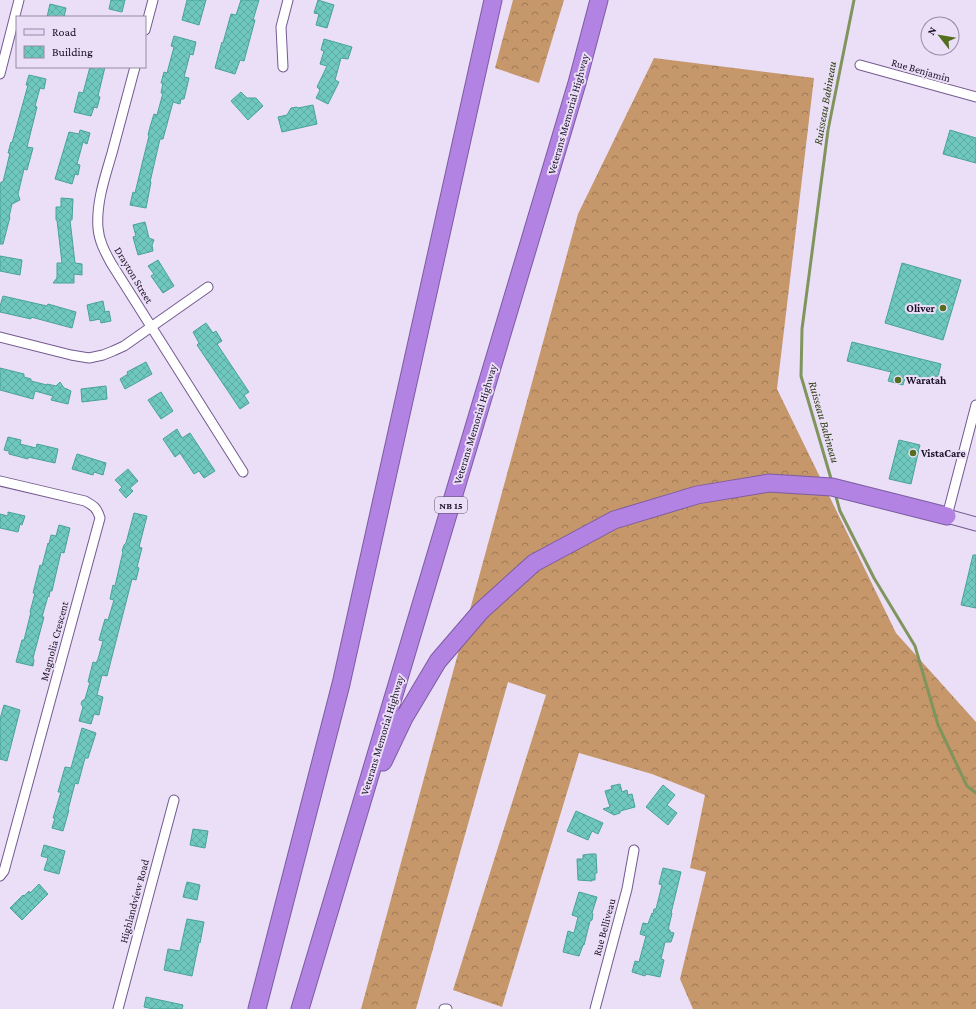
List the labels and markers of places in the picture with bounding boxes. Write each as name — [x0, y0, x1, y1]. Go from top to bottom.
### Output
place label: Oliver — [906, 302, 936, 314]
marker: Oliver — [938, 303, 948, 313]
place label: Waratah — [905, 374, 947, 386]
marker: Waratah — [893, 375, 903, 385]
place label: VistaCare — [920, 447, 966, 459]
marker: VistaCare — [908, 448, 918, 458]

